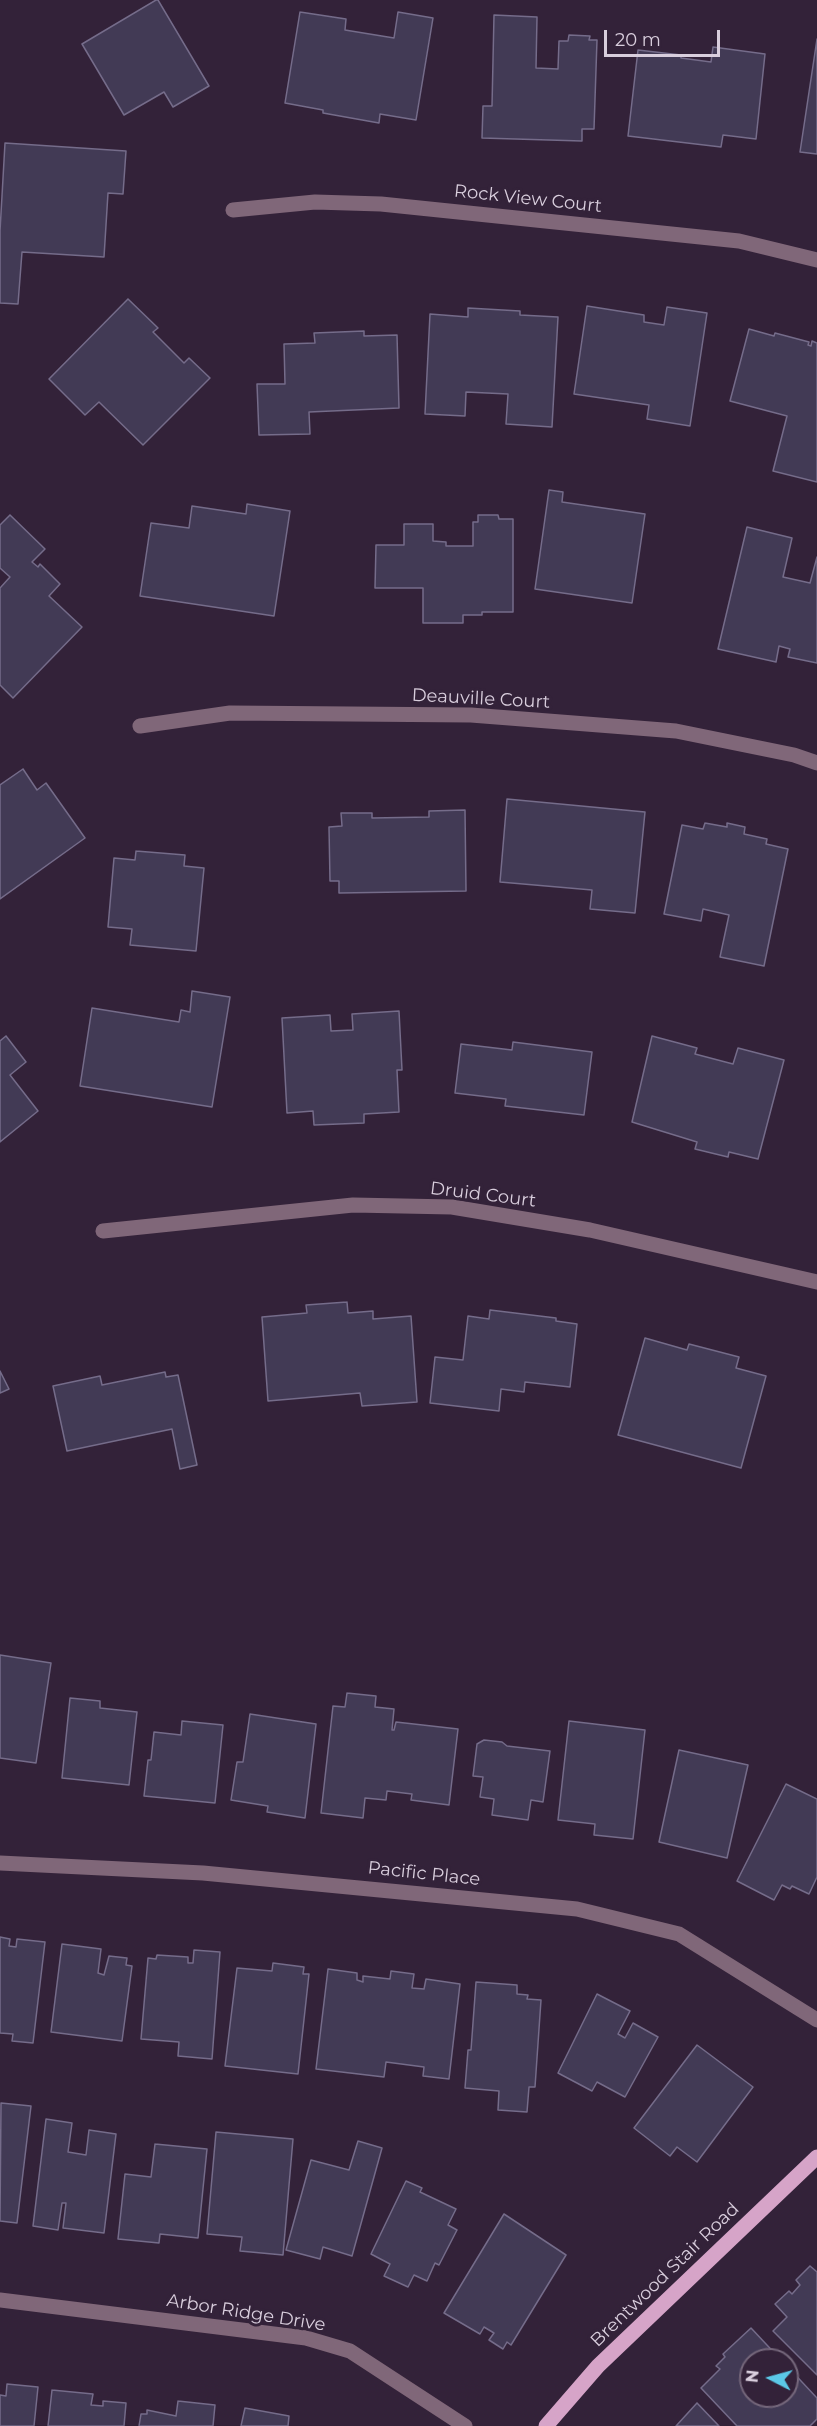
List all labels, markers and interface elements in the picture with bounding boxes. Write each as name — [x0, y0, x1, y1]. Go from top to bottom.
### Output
scale bar — [607, 18, 722, 56]
text: 20 m — [615, 29, 661, 51]
street label: Rock View Court — [453, 180, 603, 218]
street label: Deauville Court — [411, 685, 551, 713]
street label: Druid Court — [429, 1178, 537, 1212]
street label: Pacific Place — [367, 1857, 481, 1891]
street label: Brentwood Stair Road — [586, 2198, 744, 2352]
street label: Arbor Ridge Drive — [165, 2290, 327, 2336]
north arrow — [739, 2348, 799, 2408]
text: N — [742, 2369, 763, 2384]

